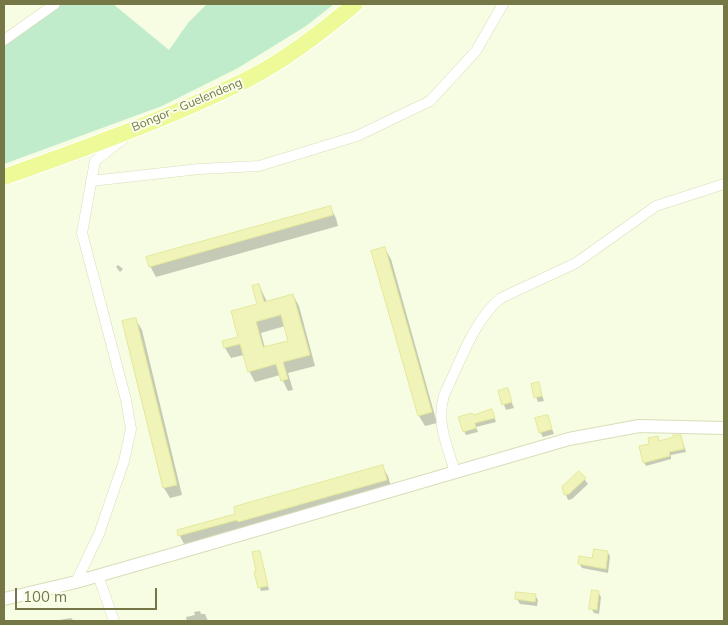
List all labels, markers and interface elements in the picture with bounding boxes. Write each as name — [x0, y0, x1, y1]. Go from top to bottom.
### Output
street label: Bongor - Guelendeng — [130, 75, 244, 135]
scale bar — [18, 578, 160, 610]
text: 100 m — [23, 587, 67, 606]

